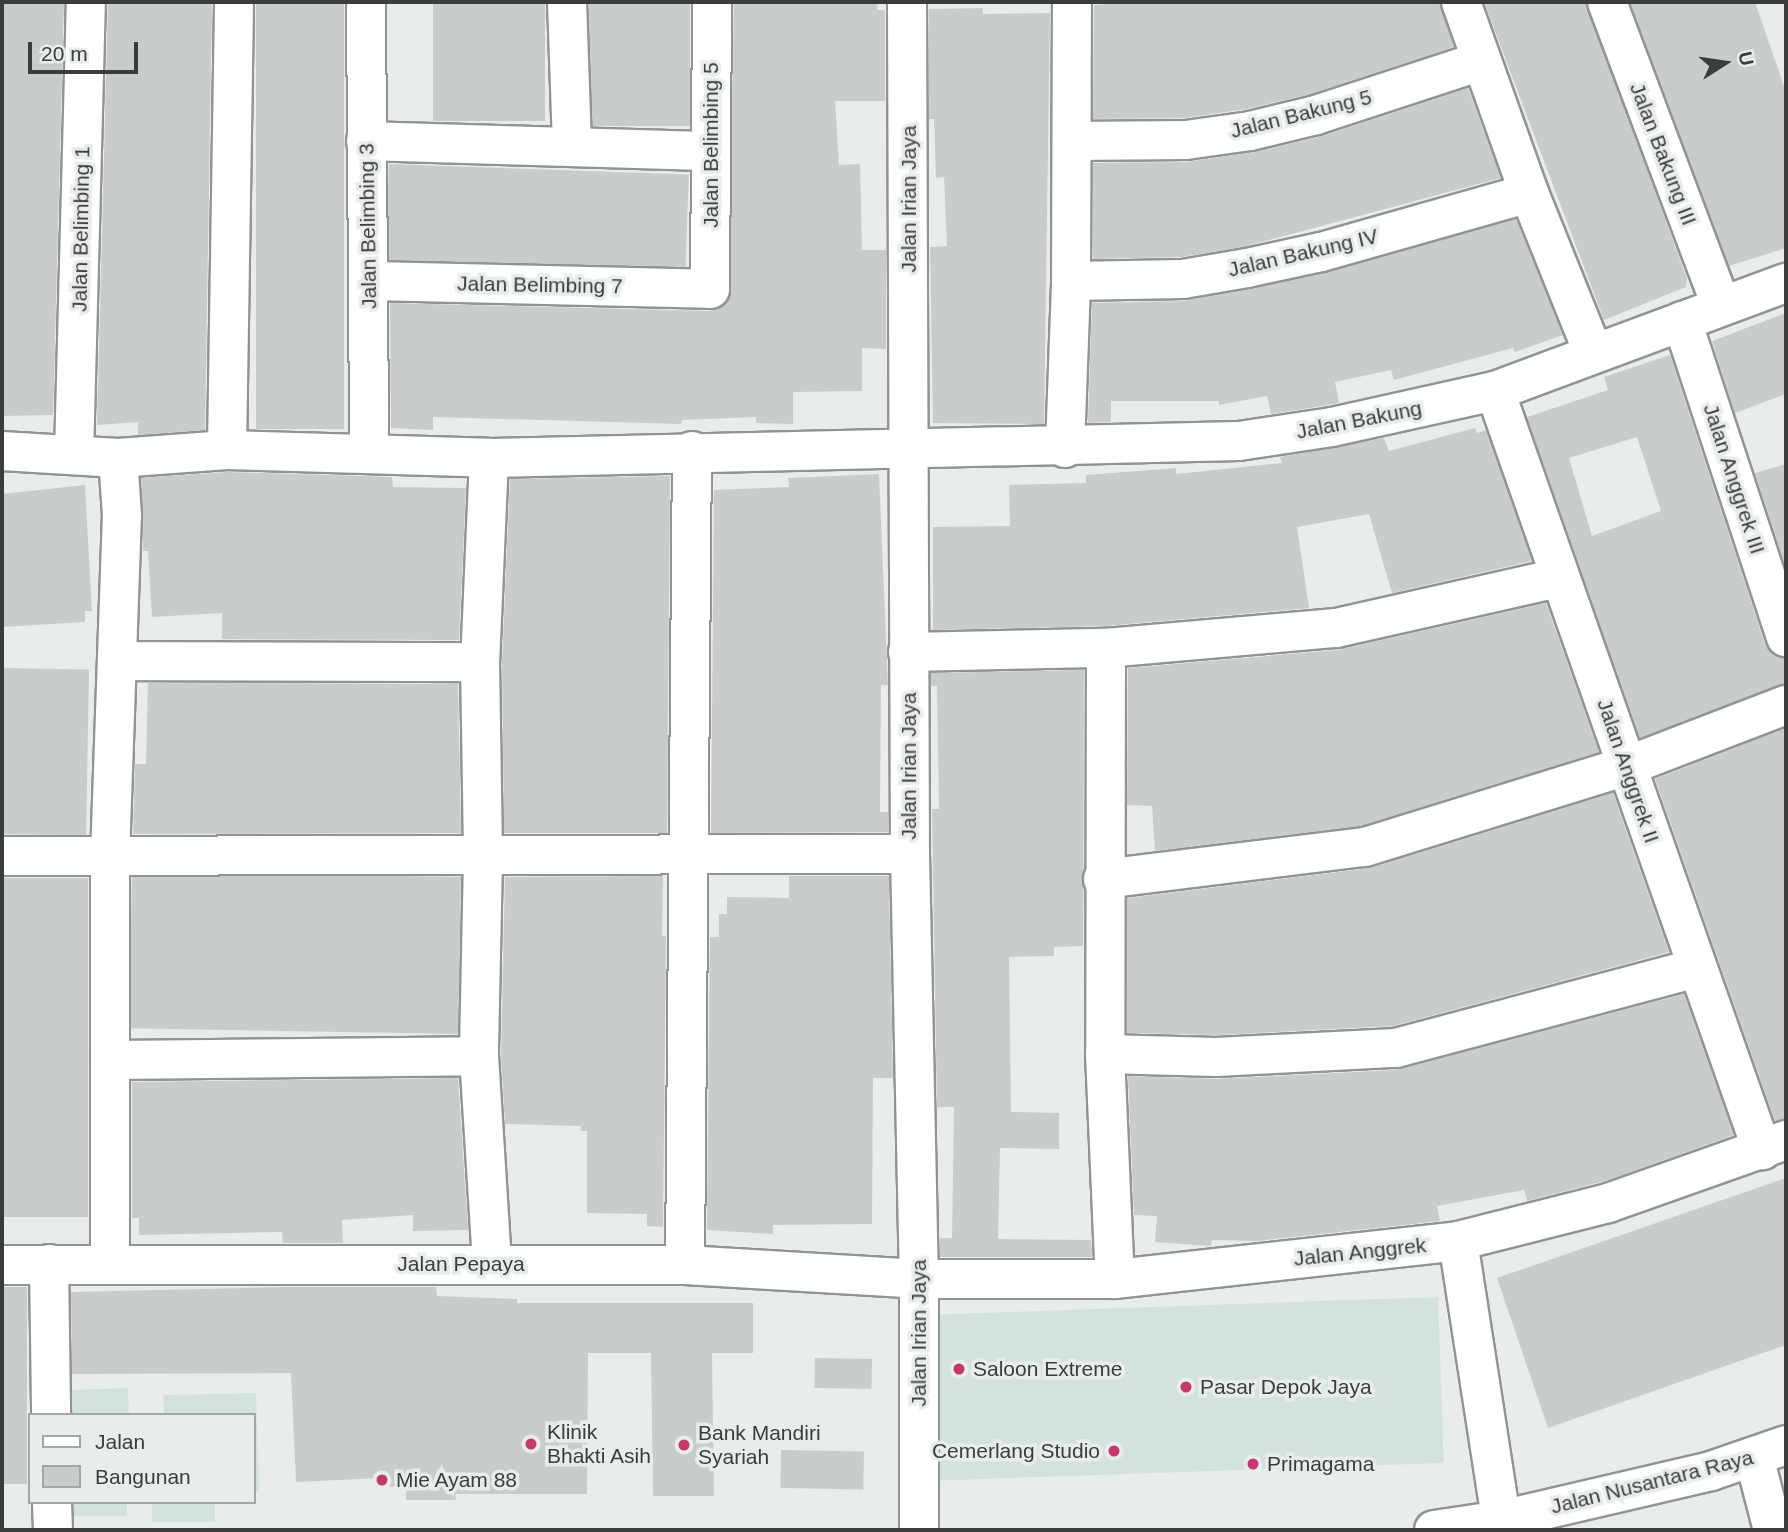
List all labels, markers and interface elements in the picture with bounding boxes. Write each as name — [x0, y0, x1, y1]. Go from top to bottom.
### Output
scale bar — [32, 28, 142, 72]
north arrow — [1690, 28, 1760, 98]
text: 20 m — [41, 42, 88, 65]
text: U — [1734, 50, 1758, 67]
street label: Jalan Belimbing 5 — [698, 62, 724, 228]
street label: Jalan Bakung III — [1624, 79, 1702, 229]
street label: Jalan Bakung 5 — [1228, 84, 1374, 144]
street label: Jalan Irian Jaya — [896, 125, 922, 273]
street label: Jalan Belimbing 3 — [354, 143, 382, 309]
street label: Jalan Belimbing 1 — [67, 146, 95, 312]
street label: Jalan Bakung IV — [1226, 224, 1380, 282]
street label: Jalan Belimbing 7 — [457, 271, 623, 299]
street label: Jalan Bakung — [1294, 395, 1424, 445]
street label: Jalan Anggrek III — [1698, 400, 1770, 558]
street label: Jalan Irian Jaya — [896, 692, 922, 840]
street label: Jalan Anggrek II — [1591, 695, 1665, 847]
street label: Jalan Anggrek — [1292, 1232, 1428, 1272]
street label: Jalan Pepaya — [397, 1251, 525, 1277]
street label: Jalan Irian Jaya — [906, 1259, 932, 1407]
place label: Saloon Extreme — [973, 1356, 1122, 1382]
marker: Saloon Extreme — [951, 1361, 967, 1377]
place label: Pasar Depok Jaya — [1200, 1374, 1372, 1400]
marker: Pasar Depok Jaya — [1178, 1379, 1194, 1395]
legend — [28, 1413, 256, 1504]
place label: Klinik Bhakti Asih — [547, 1419, 652, 1469]
place label: Bank Mandiri Syariah — [698, 1420, 821, 1470]
text: Jalan — [95, 1430, 145, 1453]
marker: Klinik Bhakti Asih — [521, 1434, 541, 1454]
marker: Bank Mandiri Syariah — [676, 1437, 692, 1453]
place label: Cemerlang Studio — [932, 1438, 1100, 1464]
marker: Cemerlang Studio — [1106, 1443, 1122, 1459]
street label: Jalan Nusantara Raya — [1548, 1445, 1756, 1519]
place label: Primagama — [1267, 1451, 1374, 1477]
marker: Primagama — [1245, 1456, 1261, 1472]
text: Bangunan — [95, 1465, 191, 1488]
place label: Mie Ayam 88 — [396, 1467, 518, 1493]
marker: Mie Ayam 88 — [374, 1472, 390, 1488]

